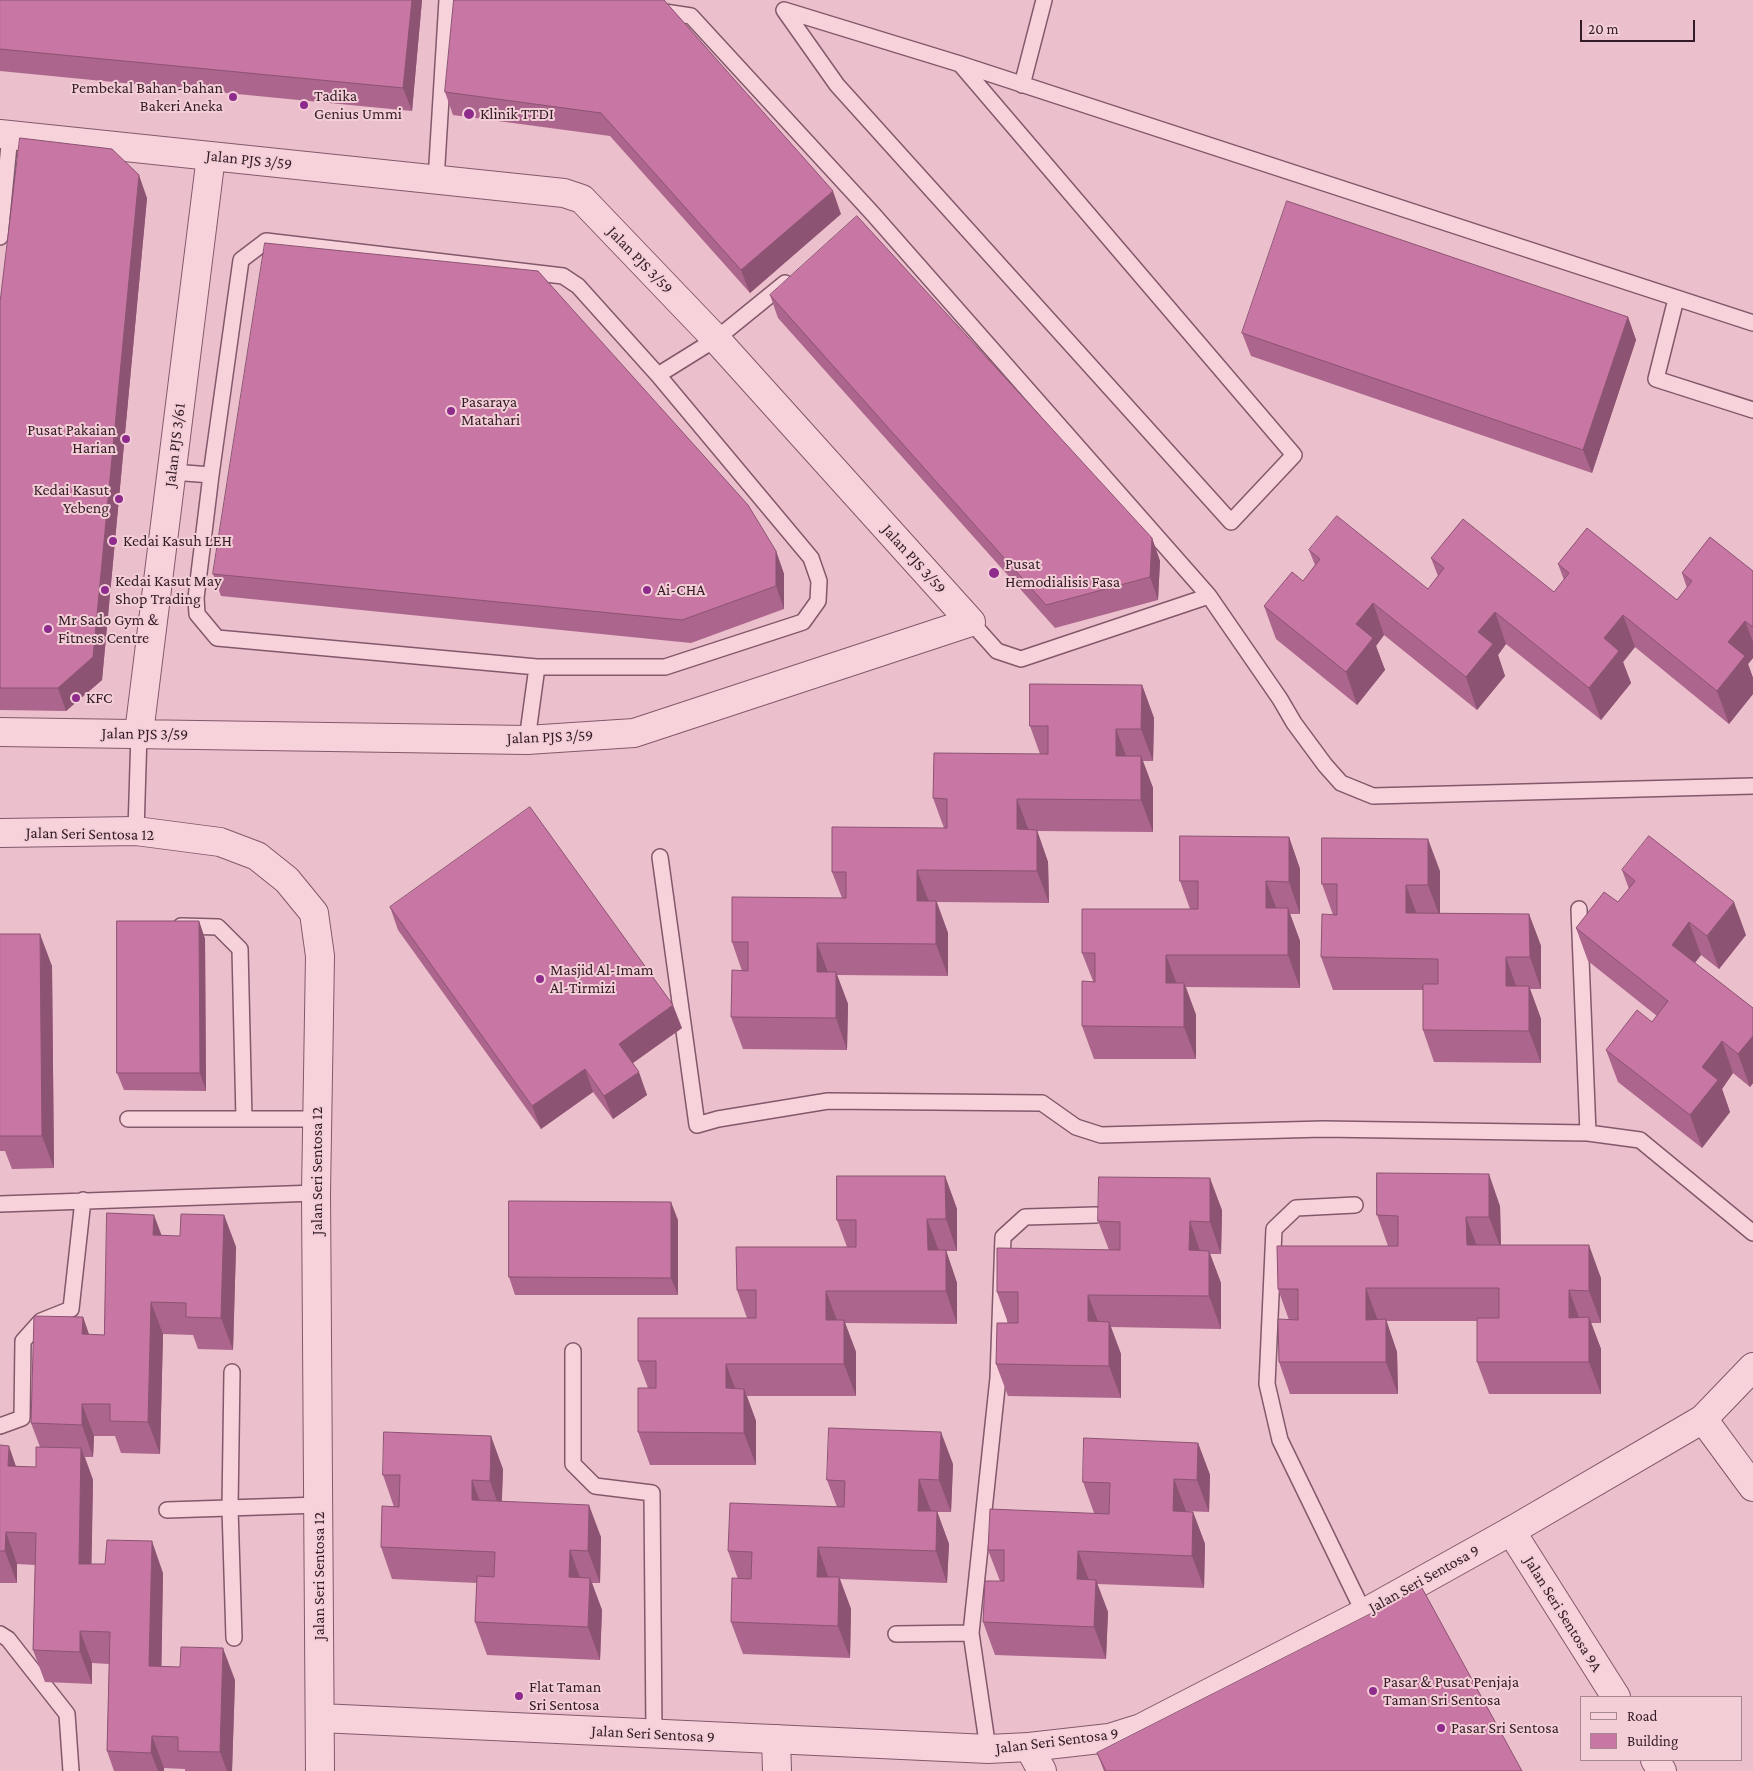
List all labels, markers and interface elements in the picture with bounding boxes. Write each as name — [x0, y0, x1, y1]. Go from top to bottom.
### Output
scale bar — [1583, 10, 1698, 42]
text: 20 m — [1588, 21, 1619, 37]
place label: Pembekal Bahan-bahan Bakeri Aneka — [71, 78, 223, 116]
place label: Tadika Genius Ummi — [314, 86, 402, 124]
marker: Pembekal Bahan-bahan Bakeri Aneka — [227, 91, 239, 103]
marker: Tadika Genius Ummi — [298, 99, 310, 111]
place label: Klinik TTDI — [480, 104, 554, 124]
marker: Klinik TTDI — [462, 107, 476, 121]
street label: Jalan PJS 3/59 — [205, 146, 293, 174]
street label: Jalan PJS 3/59 — [603, 222, 677, 298]
place label: Pasaraya Matahari — [461, 392, 520, 430]
street label: Jalan PJS 3/61 — [160, 402, 190, 488]
marker: Pasaraya Matahari — [445, 405, 457, 417]
place label: Pusat Pakaian Harian — [27, 420, 116, 458]
marker: Pusat Pakaian Harian — [120, 433, 132, 445]
place label: Kedai Kasut Yebeng — [33, 480, 109, 518]
marker: Kedai Kasut Yebeng — [113, 493, 125, 505]
street label: Jalan PJS 3/59 — [878, 520, 950, 598]
place label: Kedai Kasuh LEH — [123, 531, 232, 551]
marker: Kedai Kasuh LEH — [107, 535, 119, 547]
place label: Pusat Hemodialisis Fasa — [1005, 554, 1120, 592]
marker: Pusat Hemodialisis Fasa — [987, 566, 1001, 580]
place label: Kedai Kasut May Shop Trading — [115, 571, 222, 609]
place label: Ai-CHA — [657, 580, 705, 600]
marker: Kedai Kasut May Shop Trading — [99, 584, 111, 596]
marker: Ai-CHA — [641, 584, 653, 596]
place label: Mr Sado Gym & Fitness Centre — [58, 610, 159, 648]
marker: Mr Sado Gym & Fitness Centre — [42, 623, 54, 635]
place label: KFC — [86, 688, 112, 708]
marker: KFC — [70, 692, 82, 704]
street label: Jalan PJS 3/59 — [102, 724, 188, 744]
street label: Jalan PJS 3/59 — [506, 726, 594, 748]
street label: Jalan Seri Sentosa 12 — [26, 823, 154, 845]
place label: Masjid Al-Imam Al-Tirmizi — [550, 960, 654, 998]
marker: Masjid Al-Imam Al-Tirmizi — [534, 973, 546, 985]
street label: Jalan Seri Sentosa 12 — [307, 1107, 327, 1235]
street label: Jalan Seri Sentosa 12 — [309, 1512, 329, 1640]
street label: Jalan Seri Sentosa 9 — [1365, 1541, 1483, 1617]
street label: Jalan Seri Sentosa 9A — [1520, 1553, 1606, 1675]
place label: Pasar & Pusat Penjaja Taman Sri Sentosa — [1383, 1672, 1519, 1710]
place label: Flat Taman Sri Sentosa — [529, 1677, 601, 1715]
marker: Pasar & Pusat Penjaja Taman Sri Sentosa — [1367, 1685, 1379, 1697]
marker: Flat Taman Sri Sentosa — [513, 1690, 525, 1702]
legend — [1580, 1696, 1743, 1761]
text: Road — [1627, 1708, 1657, 1724]
place label: Pasar Sri Sentosa — [1451, 1718, 1559, 1738]
street label: Jalan Seri Sentosa 9 — [591, 1721, 715, 1747]
marker: Pasar Sri Sentosa — [1435, 1722, 1447, 1734]
street label: Jalan Seri Sentosa 9 — [994, 1724, 1120, 1758]
text: Building — [1627, 1733, 1678, 1749]

